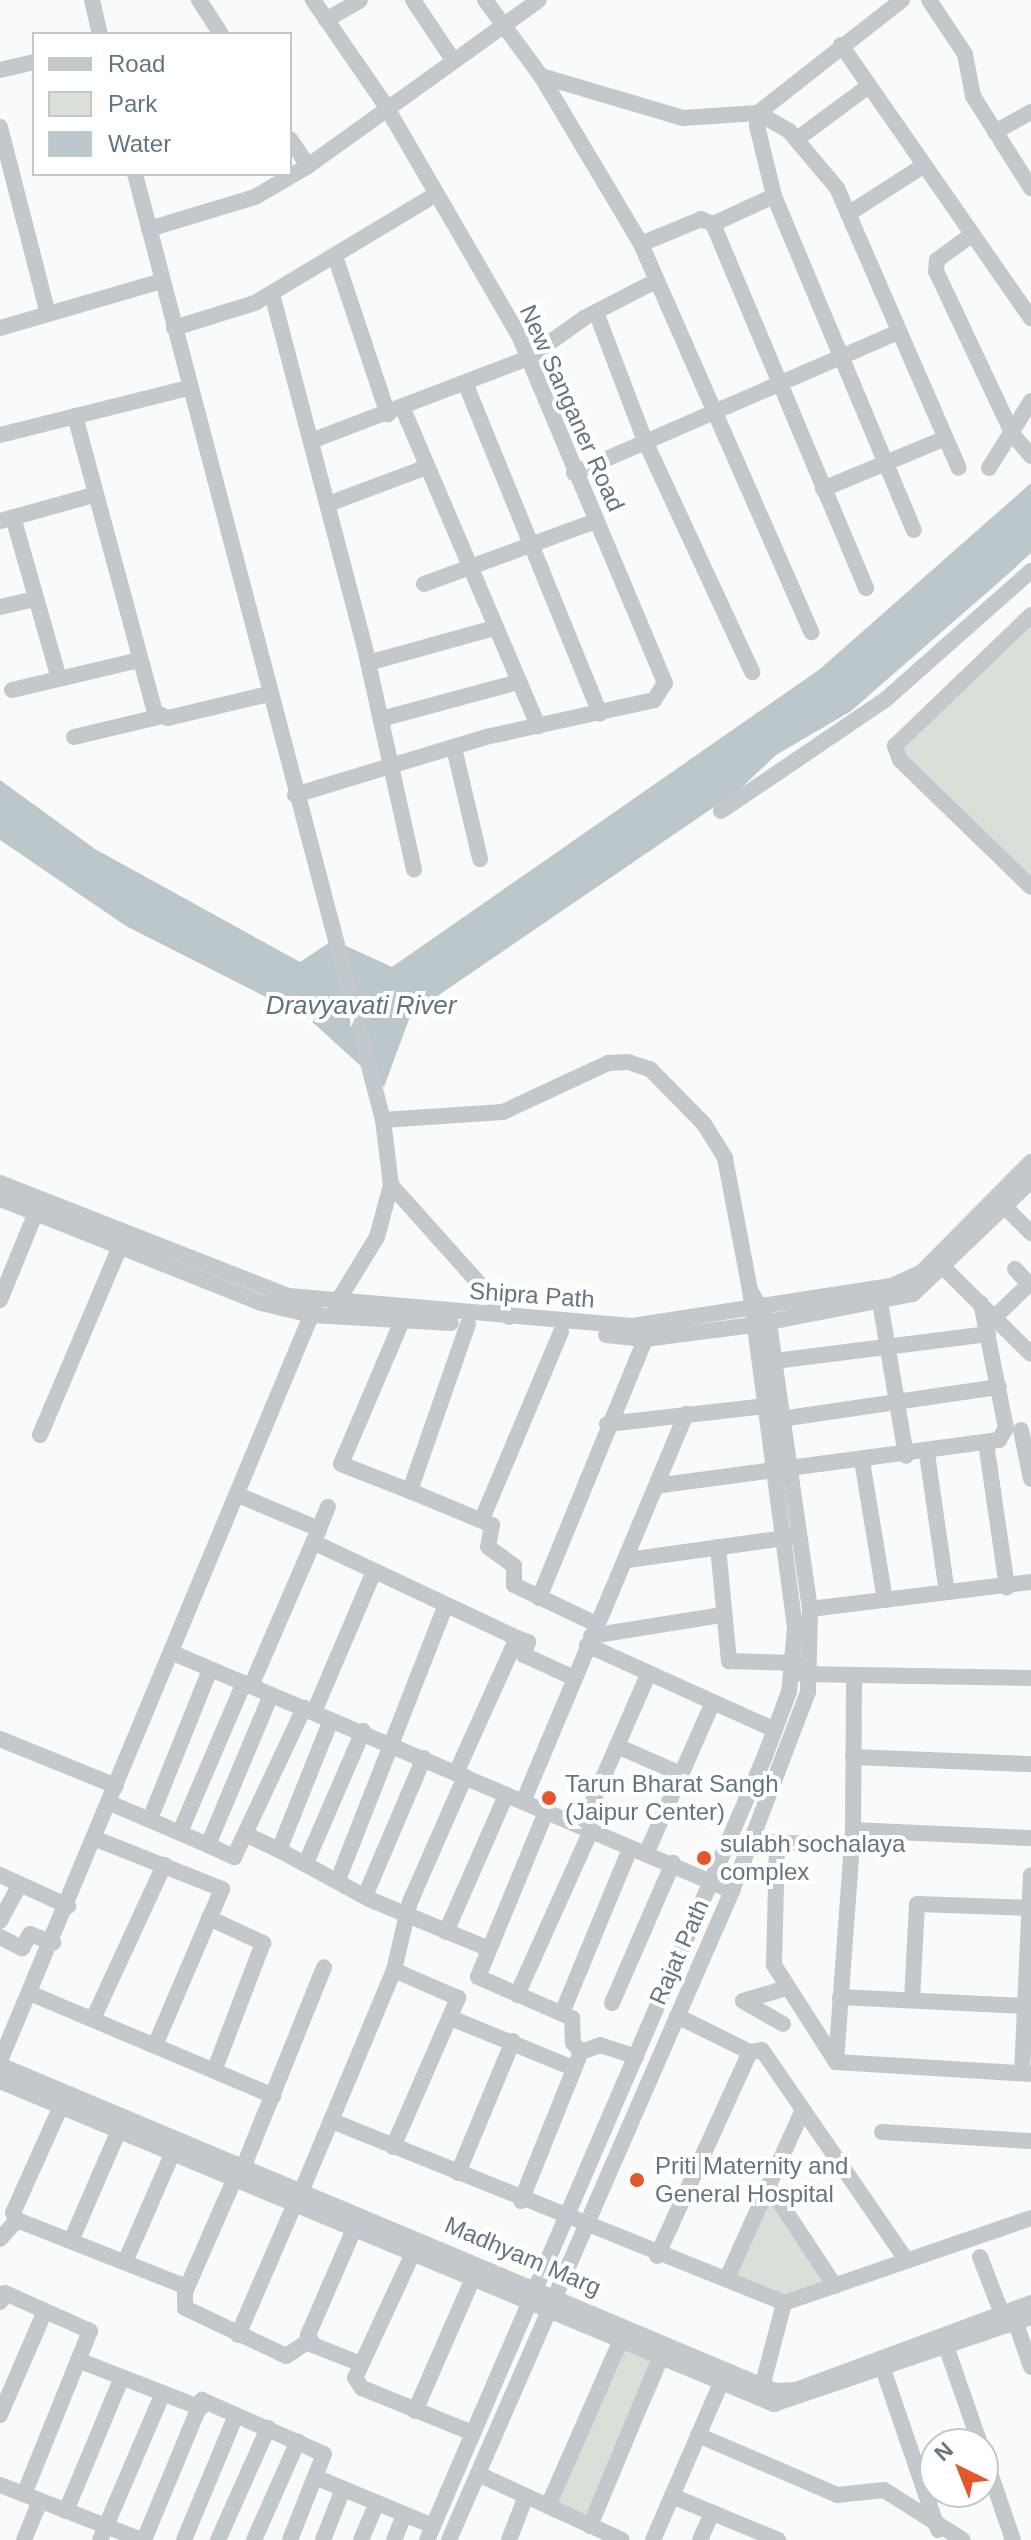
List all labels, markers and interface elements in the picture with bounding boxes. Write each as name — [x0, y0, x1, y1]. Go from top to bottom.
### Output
legend — [32, 32, 292, 176]
text: Road — [108, 50, 165, 77]
text: Park — [108, 90, 157, 117]
text: Water — [108, 130, 171, 157]
street label: New Sanganer Road — [514, 300, 630, 516]
water label: Dravyavati River — [266, 990, 456, 1022]
street label: Shipra Path — [468, 1276, 596, 1314]
place label: Tarun Bharat Sangh (Jaipur Center) — [565, 1770, 778, 1826]
marker: Tarun Bharat Sangh (Jaipur Center) — [540, 1789, 558, 1807]
place label: sulabh sochalaya complex — [720, 1830, 905, 1886]
marker: sulabh sochalaya complex — [695, 1849, 713, 1867]
street label: Rajat Path — [643, 1895, 715, 2009]
place label: Priti Maternity and General Hospital — [655, 2152, 848, 2208]
marker: Priti Maternity and General Hospital — [626, 2169, 648, 2191]
street label: Madhyam Marg — [441, 2210, 605, 2302]
north arrow — [919, 2428, 999, 2508]
text: N — [929, 2437, 958, 2466]

